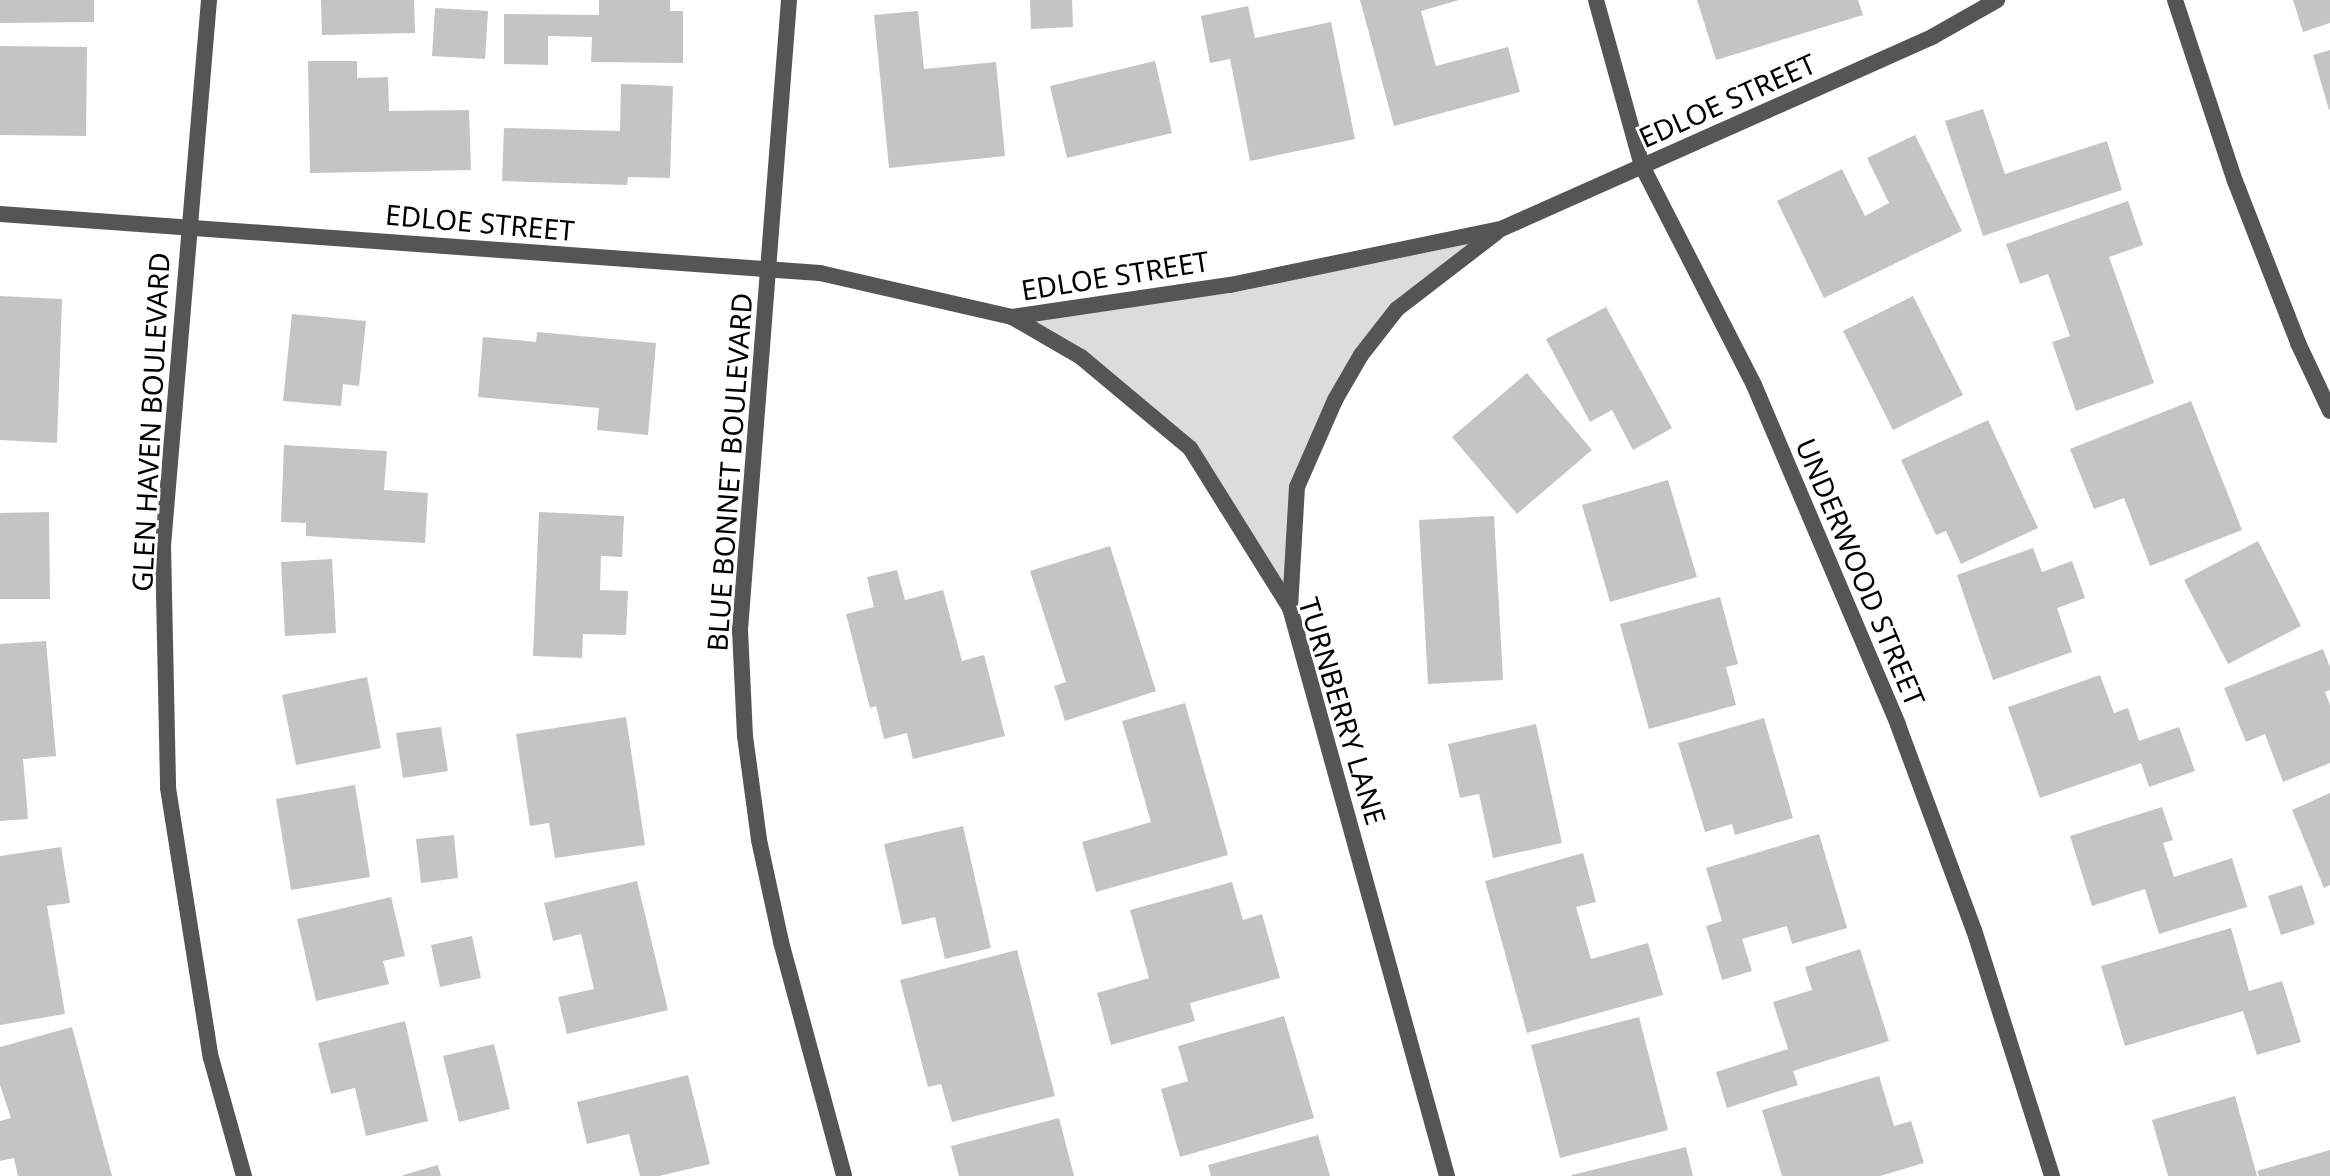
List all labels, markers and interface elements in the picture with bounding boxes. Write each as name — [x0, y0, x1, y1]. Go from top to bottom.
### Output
street label: EDLOE STREET — [1633, 46, 1821, 154]
street label: EDLOE STREET — [384, 197, 576, 247]
street label: EDLOE STREET — [1019, 244, 1211, 306]
street label: GLEN HAVEN BOULEVARD — [124, 251, 176, 593]
street label: BLUE BONNET BOULEVARD — [700, 292, 758, 652]
street label: UNDERWOOD STREET — [1789, 433, 1933, 711]
street label: TURNBERRY LANE — [1292, 593, 1394, 829]

